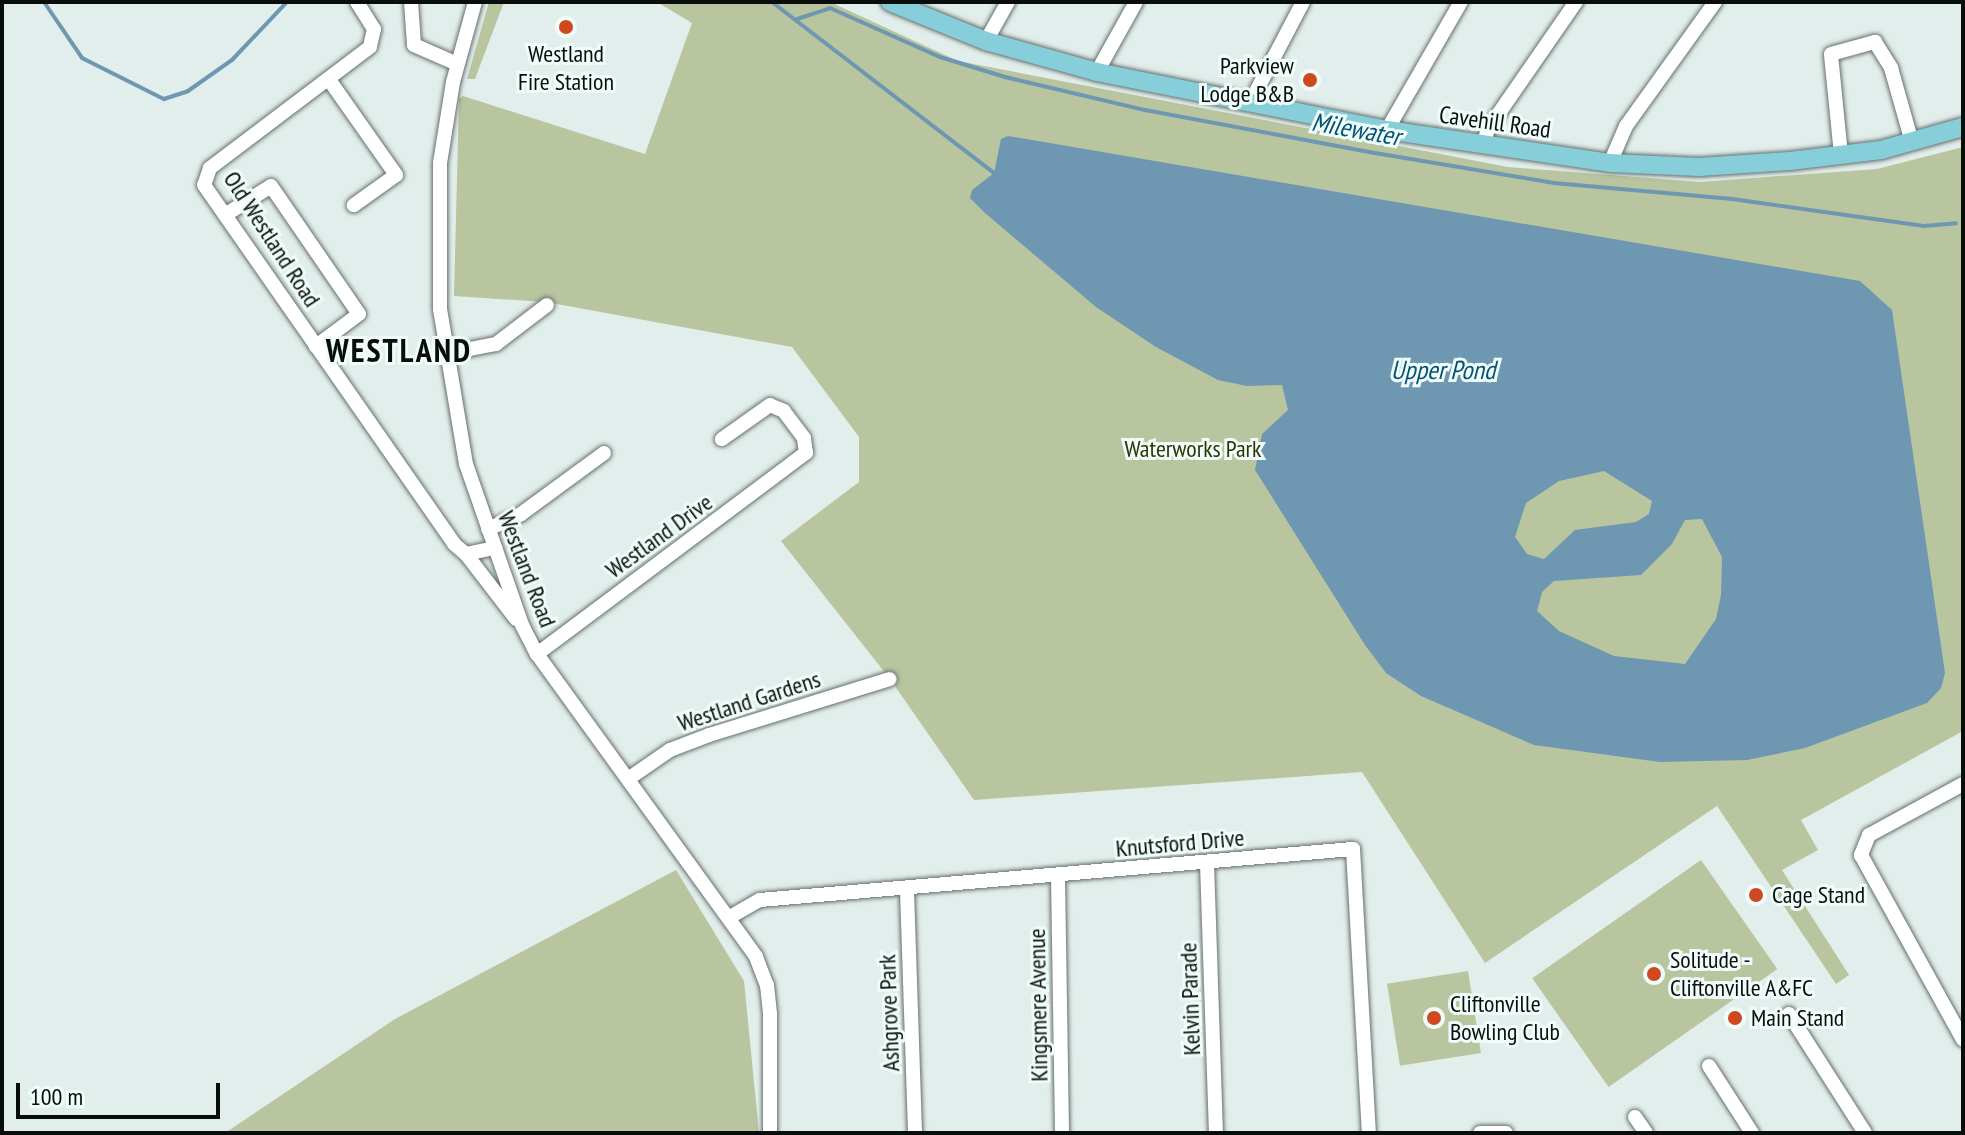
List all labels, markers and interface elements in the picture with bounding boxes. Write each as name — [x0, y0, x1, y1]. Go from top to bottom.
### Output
marker: Westland Fire Station — [557, 18, 575, 36]
place label: Westland Fire Station — [518, 40, 614, 96]
place label: Parkview Lodge B&B — [1201, 52, 1294, 108]
marker: Parkview Lodge B&B — [1301, 71, 1319, 89]
street label: Cavehill Road — [1437, 100, 1553, 144]
water label: Milewater — [1309, 106, 1403, 152]
street label: Old Westland Road — [217, 166, 327, 312]
district label: WESTLAND — [326, 331, 472, 369]
water label: Upper Pond — [1391, 354, 1495, 386]
park label: Waterworks Park — [1125, 435, 1261, 463]
street label: Westland Drive — [600, 488, 718, 584]
street label: Westland Road — [492, 507, 562, 631]
street label: Westland Gardens — [674, 664, 824, 738]
street label: Knutsford Drive — [1114, 823, 1246, 863]
place label: Cage Stand — [1772, 881, 1865, 909]
marker: Cage Stand — [1747, 886, 1765, 904]
street label: Kingsmere Avenue — [1022, 928, 1054, 1082]
street label: Kelvin Parade — [1174, 942, 1206, 1056]
place label: Solitude - Cliftonville A&FC — [1670, 946, 1814, 1002]
street label: Ashgrove Park — [873, 954, 905, 1072]
marker: Solitude - Cliftonville A&FC — [1645, 965, 1663, 983]
place label: Cliftonville Bowling Club — [1450, 990, 1560, 1046]
place label: Main Stand — [1751, 1004, 1844, 1032]
marker: Cliftonville Bowling Club — [1425, 1009, 1443, 1027]
marker: Main Stand — [1726, 1009, 1744, 1027]
scale bar — [20, 1067, 224, 1117]
text: 100 m — [30, 1081, 83, 1112]

